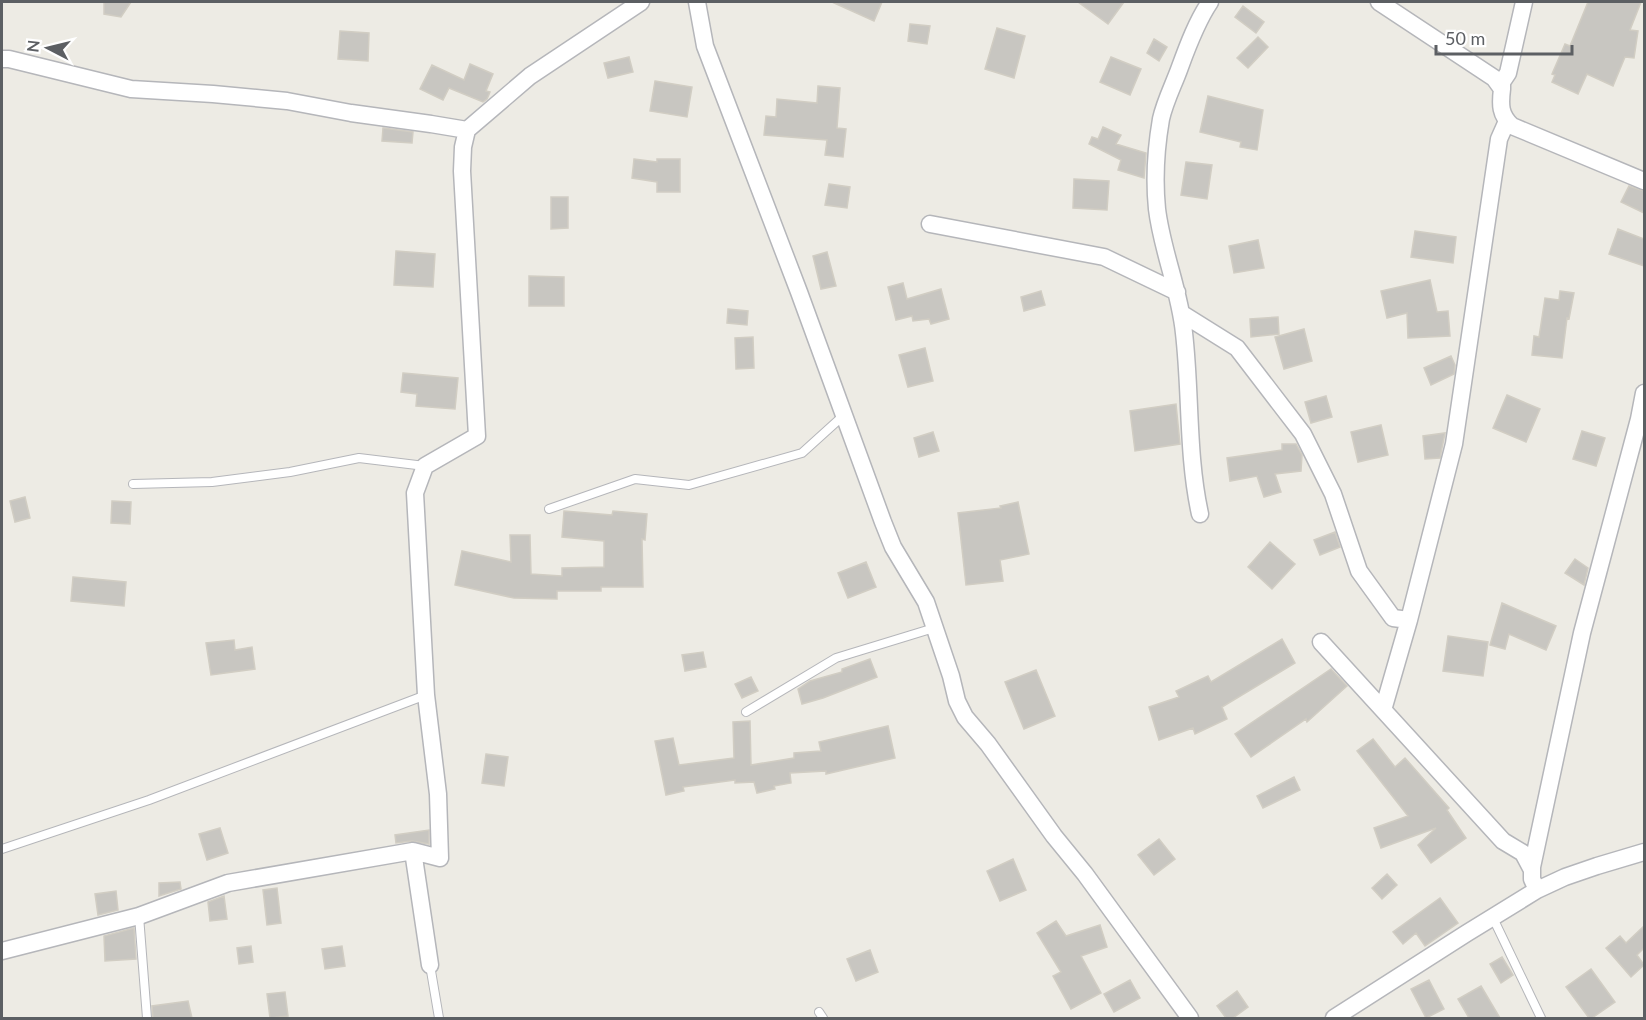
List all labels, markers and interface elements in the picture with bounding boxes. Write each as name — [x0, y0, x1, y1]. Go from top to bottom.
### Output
north arrow — [18, 18, 78, 78]
scale bar — [1436, 18, 1572, 56]
text: 50 m — [1445, 27, 1485, 49]
text: N — [22, 39, 43, 53]

